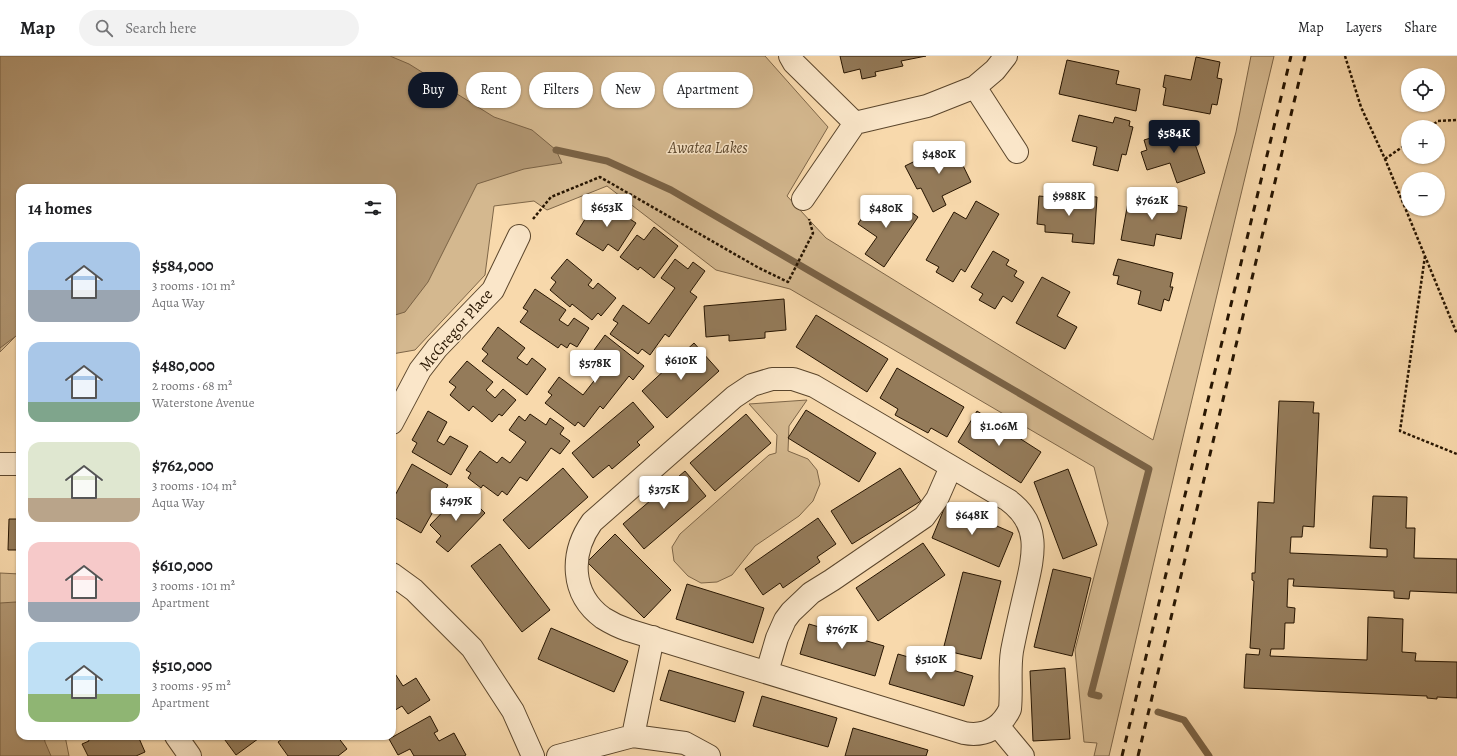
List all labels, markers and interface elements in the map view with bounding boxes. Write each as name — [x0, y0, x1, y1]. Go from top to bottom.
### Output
search box — [79, 10, 359, 46]
text: Map — [20, 15, 55, 41]
icon: search — [93, 17, 115, 39]
text: Search here — [125, 18, 197, 38]
text: Map — [1298, 18, 1324, 37]
text: Layers — [1346, 18, 1382, 37]
text: Share — [1404, 18, 1437, 37]
map controls — [1401, 68, 1445, 216]
button: locate — [1401, 68, 1445, 112]
chip: Buy — [408, 72, 458, 108]
chip: Rent — [466, 72, 521, 108]
chip: Filters — [529, 72, 593, 108]
chip: New — [601, 72, 655, 108]
chip: Apartment — [663, 72, 753, 108]
pin: $584K — [1146, 120, 1202, 154]
button: + — [1401, 120, 1445, 164]
text: $584K — [1158, 124, 1190, 141]
park label: Awatea Lakes — [667, 137, 748, 159]
pin: $480K — [911, 141, 967, 175]
text: $480K — [922, 145, 956, 162]
button: − — [1401, 172, 1445, 216]
pin: $988K — [1041, 183, 1097, 217]
text: $988K — [1052, 187, 1086, 204]
pin: $762K — [1124, 187, 1180, 221]
text: $762K — [1136, 191, 1168, 208]
pin: $653K — [579, 194, 635, 228]
pin: $480K — [858, 195, 914, 229]
text: 14 homes — [28, 197, 92, 220]
icon: filters — [362, 197, 384, 219]
text: $653K — [591, 198, 623, 215]
text: $480K — [869, 199, 903, 216]
text: $584,000 — [152, 254, 214, 277]
icon: home — [60, 258, 108, 306]
text: 3 rooms · 101 m² — [152, 277, 235, 294]
street label: McGregor Place — [414, 284, 498, 376]
text: Aqua Way — [152, 294, 204, 311]
pin: $610K — [653, 347, 709, 381]
pin: $578K — [567, 350, 623, 384]
text: $610K — [665, 351, 697, 368]
text: $480,000 — [152, 354, 215, 377]
text: $578K — [579, 354, 611, 371]
icon: home — [60, 358, 108, 406]
text: 2 rooms · 68 m² — [152, 377, 232, 394]
text: Waterstone Avenue — [152, 394, 254, 411]
pin: $1.06M — [966, 413, 1032, 447]
text: $1.06M — [980, 417, 1018, 434]
text: $762,000 — [152, 454, 214, 477]
icon: home — [60, 458, 108, 506]
pin: $375K — [636, 476, 692, 510]
text: 3 rooms · 104 m² — [152, 477, 236, 494]
text: $375K — [648, 480, 680, 497]
pin: $479K — [428, 488, 484, 522]
text: $479K — [440, 492, 472, 509]
text: Aqua Way — [152, 494, 204, 511]
pin: $648K — [944, 502, 1000, 536]
text: $648K — [955, 506, 989, 523]
text: $610,000 — [152, 554, 213, 577]
icon: home — [60, 558, 108, 606]
text: 3 rooms · 101 m² — [152, 577, 235, 594]
text: Apartment — [152, 594, 210, 611]
pin: $767K — [814, 616, 870, 650]
text: $767K — [826, 620, 858, 637]
pin: $510K — [903, 646, 959, 680]
text: $510K — [915, 650, 947, 667]
text: $510,000 — [152, 654, 212, 677]
icon: home — [60, 658, 108, 706]
text: 3 rooms · 95 m² — [152, 677, 231, 694]
text: Apartment — [152, 694, 210, 711]

